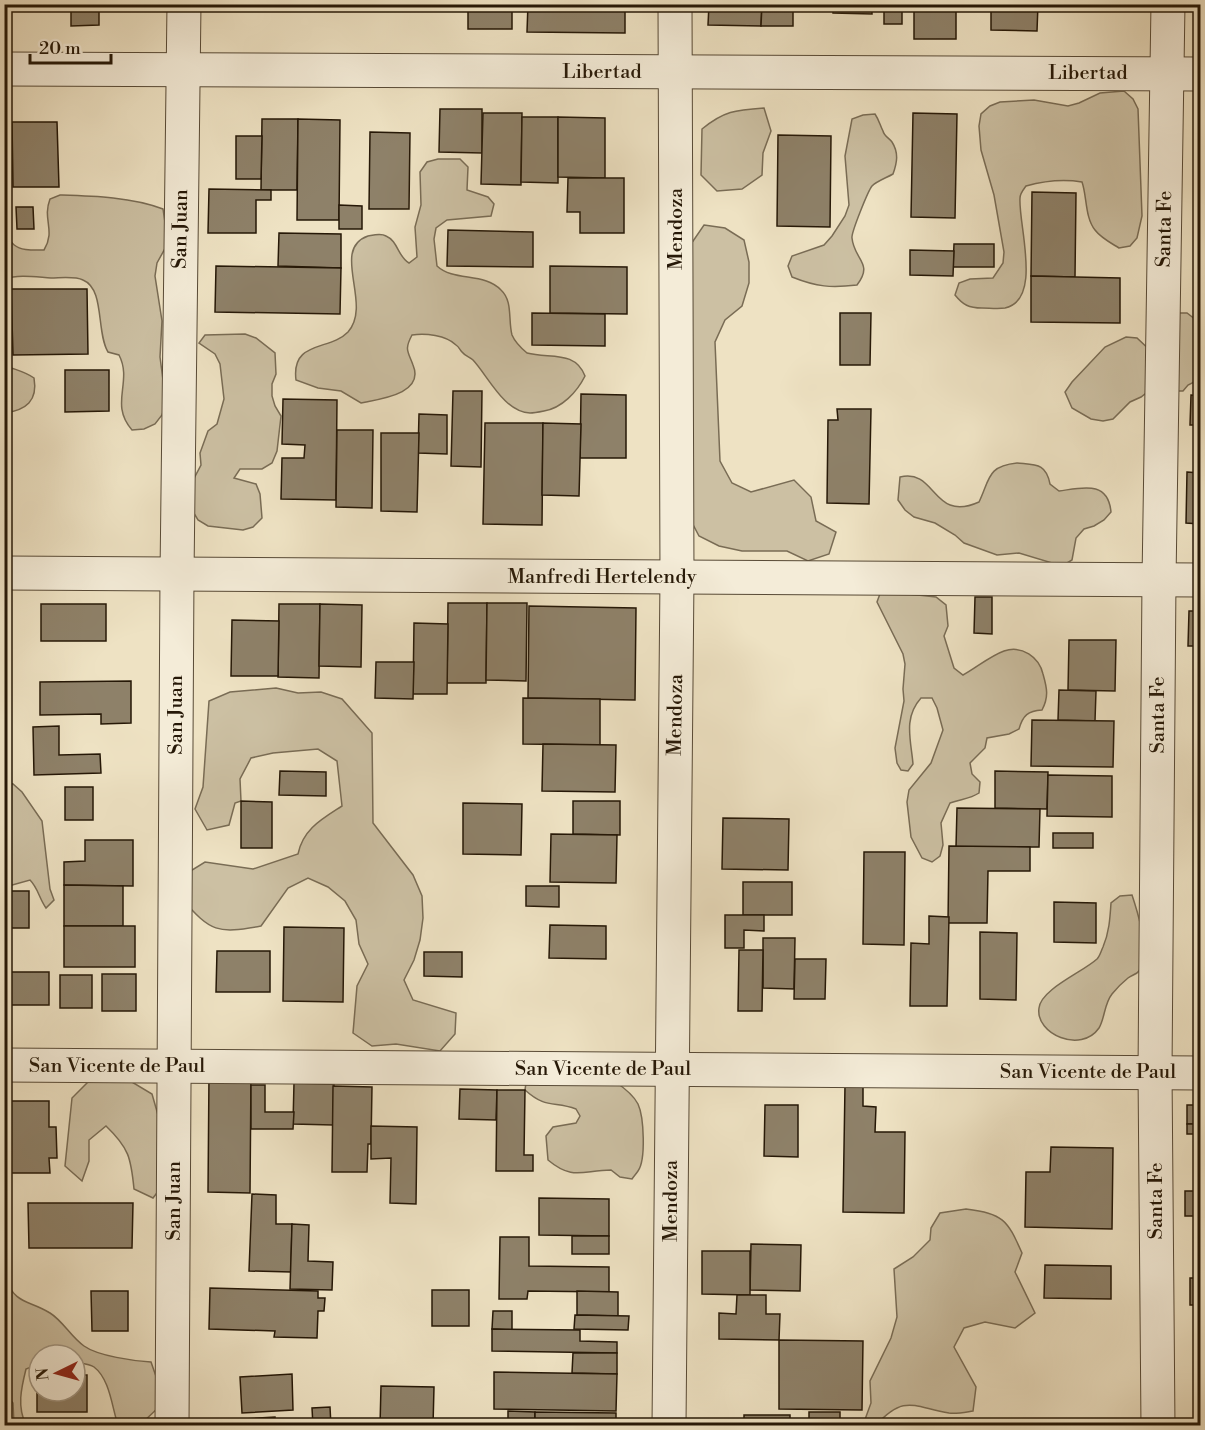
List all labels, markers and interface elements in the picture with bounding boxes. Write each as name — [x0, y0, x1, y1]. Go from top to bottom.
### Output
scale bar — [30, 27, 111, 65]
text: 20 m — [39, 37, 81, 60]
street label: Libertad — [562, 60, 642, 85]
street label: Libertad — [1048, 61, 1128, 86]
street label: Mendoza — [664, 187, 689, 270]
street label: San Juan — [168, 189, 194, 269]
street label: Santa Fe — [1152, 190, 1178, 268]
street label: Manfredi Hertelendy — [507, 565, 697, 590]
street label: Mendoza — [663, 673, 689, 756]
street label: San Juan — [164, 675, 189, 755]
street label: Santa Fe — [1146, 676, 1171, 754]
street label: San Vicente de Paul — [29, 1054, 205, 1079]
street label: San Vicente de Paul — [515, 1057, 691, 1082]
street label: San Vicente de Paul — [1000, 1060, 1176, 1085]
street label: Mendoza — [659, 1159, 684, 1242]
street label: San Juan — [162, 1161, 187, 1241]
street label: Santa Fe — [1144, 1162, 1169, 1240]
north arrow — [27, 1343, 87, 1403]
text: N — [33, 1367, 54, 1381]

